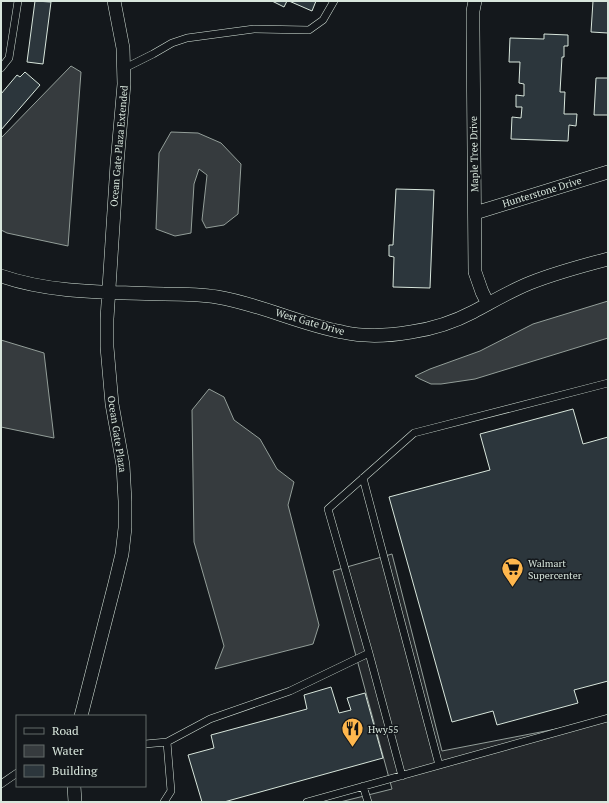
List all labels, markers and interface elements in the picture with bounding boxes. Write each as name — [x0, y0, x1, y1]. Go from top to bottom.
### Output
street label: Ocean Gate Plaza Extended — [107, 84, 131, 207]
street label: Maple Tree Drive — [467, 116, 481, 192]
street label: Hunterstone Drive — [501, 174, 583, 210]
street label: West Gate Drive — [274, 306, 346, 338]
street label: Ocean Gate Plaza — [105, 395, 129, 473]
supermarket icon: Walmart Supercenter — [499, 556, 525, 589]
place label: Walmart Supercenter — [528, 557, 582, 582]
legend — [16, 715, 146, 787]
restaurant icon: Hwy55 — [339, 716, 365, 749]
text: Road — [52, 723, 79, 738]
place label: Hwy55 — [368, 723, 399, 736]
text: Water — [52, 743, 84, 758]
text: Building — [52, 763, 98, 778]

